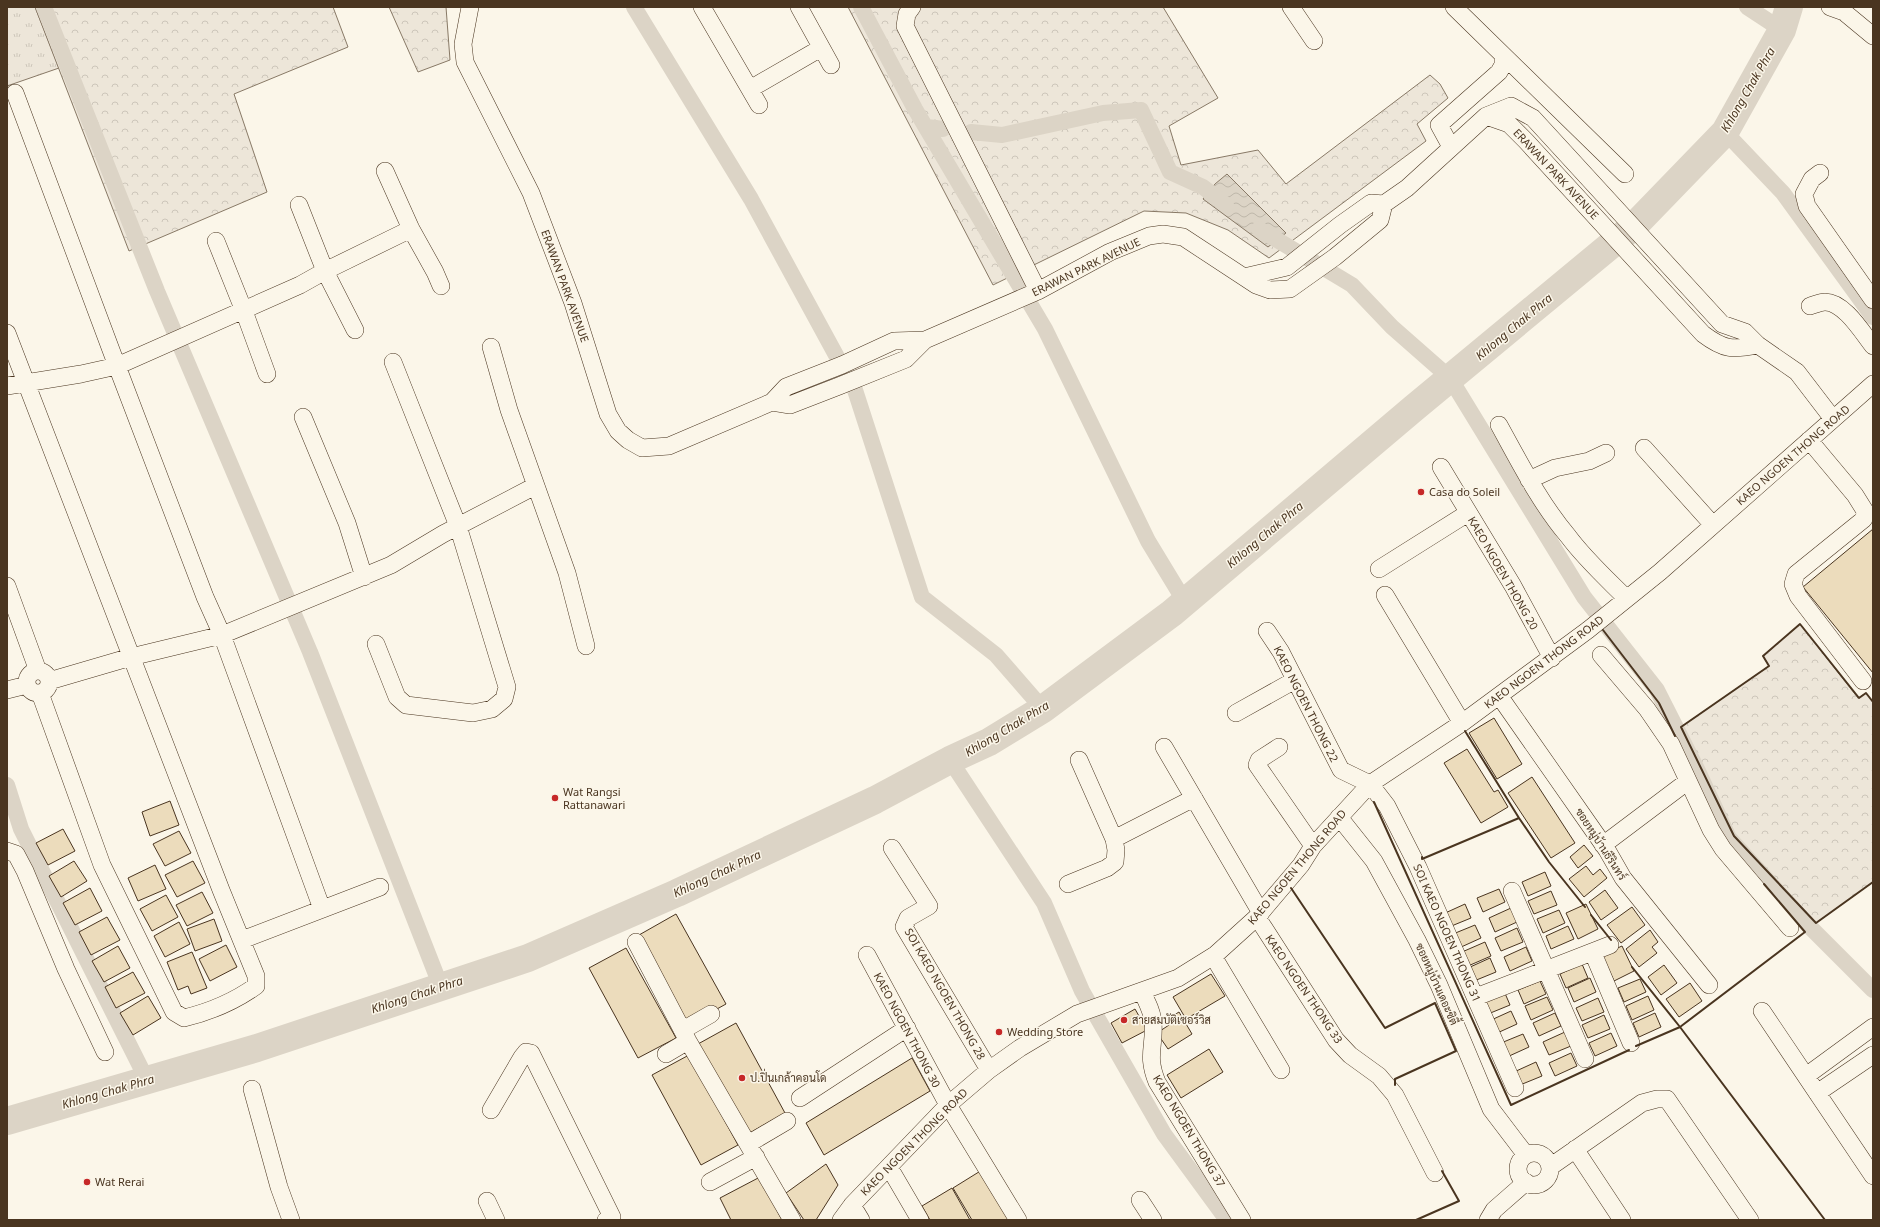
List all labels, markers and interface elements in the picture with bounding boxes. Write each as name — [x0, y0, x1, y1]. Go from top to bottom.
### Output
water label: Khlong Chak Phra — [1716, 44, 1779, 135]
street label: ERAWAN PARK AVENUE — [1510, 125, 1602, 222]
street label: ERAWAN PARK AVENUE — [538, 227, 593, 344]
street label: ERAWAN PARK AVENUE — [1029, 234, 1143, 299]
water label: Khlong Chak Phra — [1472, 289, 1556, 364]
street label: KAEO NGOEN THONG ROAD — [1733, 401, 1853, 508]
place label: Casa do Soleil — [1429, 484, 1500, 499]
marker: Casa do Soleil — [1416, 487, 1426, 497]
water label: Khlong Chak Phra — [1223, 497, 1307, 572]
street label: KAEO NGOEN THONG 20 — [1465, 513, 1542, 632]
street label: KAEO NGOEN THONG ROAD — [1481, 612, 1607, 712]
street label: KAEO NGOEN THONG 22 — [1271, 643, 1342, 764]
water label: Khlong Chak Phra — [961, 697, 1052, 760]
place label: Wat Rangsi Rattanawari — [563, 784, 625, 812]
marker: Wat Rangsi Rattanawari — [550, 793, 560, 803]
street label: ซอยหมู่บ้านธีรินทร์ — [1572, 805, 1630, 883]
street label: KAEO NGOEN THONG ROAD — [1244, 806, 1349, 927]
water label: Khlong Chak Phra — [670, 846, 764, 901]
street label: SOI KAEO NGOEN THONG 31 — [1410, 861, 1485, 1004]
street label: SOI KAEO NGOEN THONG 28 — [902, 925, 989, 1062]
street label: KAEO NGOEN THONG 33 — [1262, 931, 1347, 1046]
street label: ซอยหมู่บ้านเดอะซิตี้ — [1412, 939, 1465, 1028]
street label: KAEO NGOEN THONG 30 — [871, 970, 944, 1090]
water label: Khlong Chak Phra — [369, 972, 465, 1017]
place label: สายสมบัติเซอร์วิส — [1132, 1012, 1211, 1027]
marker: สายสมบัติเซอร์วิส — [1119, 1015, 1129, 1025]
place label: Wedding Store — [1007, 1024, 1083, 1039]
marker: Wedding Store — [994, 1027, 1004, 1037]
place label: ป.ปิ่นเกล้าคอนโด — [750, 1068, 827, 1085]
water label: Khlong Chak Phra — [60, 1070, 156, 1113]
street label: KAEO NGOEN THONG 37 — [1150, 1072, 1229, 1190]
marker: ป.ปิ่นเกล้าคอนโด — [737, 1073, 747, 1083]
street label: KAEO NGOEN THONG ROAD — [857, 1085, 971, 1199]
place label: Wat Rerai — [95, 1174, 144, 1189]
marker: Wat Rerai — [82, 1177, 92, 1187]

